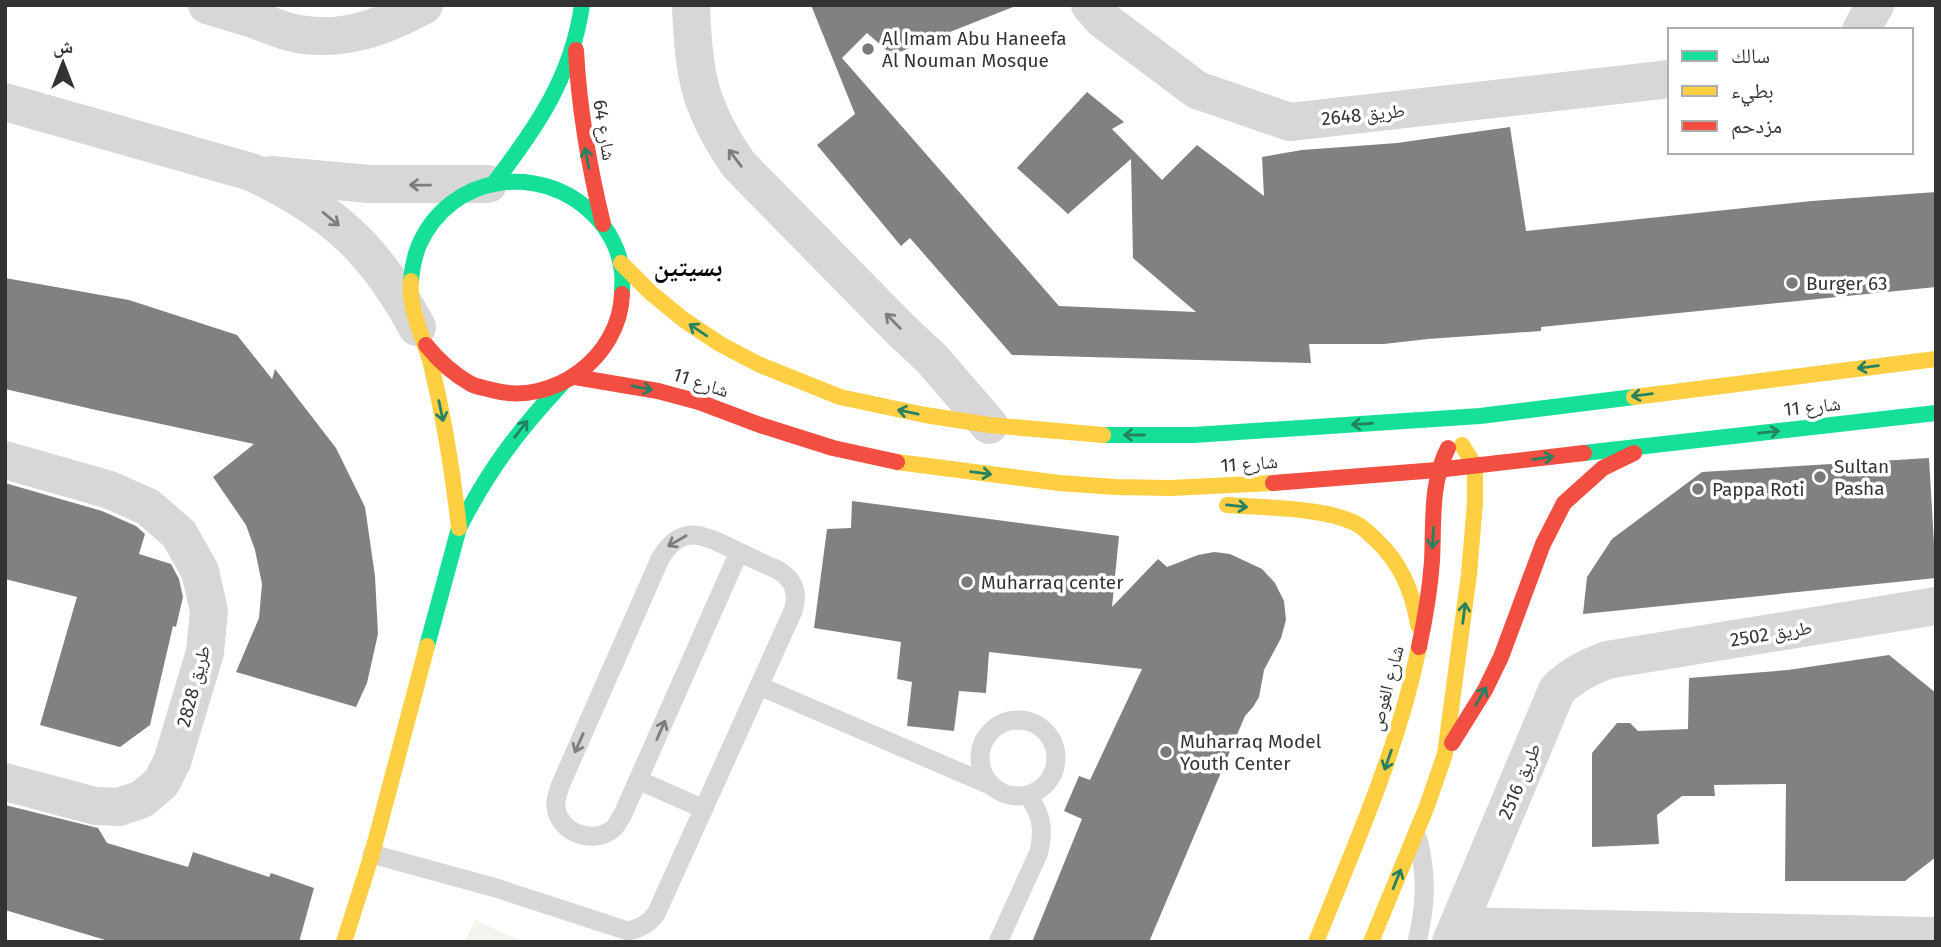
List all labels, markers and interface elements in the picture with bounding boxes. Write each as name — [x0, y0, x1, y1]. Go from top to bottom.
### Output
place label: Al Imam Abu Haneefa Al Nouman Mosque — [882, 27, 1067, 72]
north arrow — [28, 28, 98, 98]
legend — [1668, 28, 1913, 154]
text: ش — [53, 35, 73, 58]
marker: Al Imam Abu Haneefa Al Nouman Mosque — [860, 41, 876, 57]
text: سالك — [1731, 43, 1770, 69]
text: بطيء — [1731, 78, 1774, 107]
street label: شارع 64 — [588, 98, 621, 162]
street label: طريق 2648 — [1320, 99, 1406, 130]
text: مزدحم — [1731, 113, 1782, 140]
one-way arrow — [580, 147, 594, 170]
one-way arrow — [727, 149, 742, 168]
one-way arrow — [409, 178, 432, 192]
one-way arrow — [322, 211, 340, 227]
district label: بسيتين — [654, 252, 722, 283]
place label: Burger 63 — [1806, 272, 1887, 295]
marker: Burger 63 — [1784, 275, 1800, 291]
one-way arrow — [884, 313, 901, 330]
one-way arrow — [689, 322, 708, 337]
one-way arrow — [1857, 361, 1880, 374]
street label: شارع 11 — [670, 363, 732, 402]
one-way arrow — [631, 381, 653, 395]
one-way arrow — [1631, 389, 1654, 402]
street label: شارع 11 — [1782, 392, 1842, 421]
one-way arrow — [435, 399, 449, 422]
one-way arrow — [897, 404, 920, 418]
one-way arrow — [1350, 417, 1373, 430]
one-way arrow — [513, 421, 528, 439]
one-way arrow — [1757, 425, 1780, 438]
one-way arrow — [1123, 428, 1146, 442]
street label: شارع 11 — [1220, 450, 1278, 477]
one-way arrow — [1531, 451, 1554, 464]
place label: Sultan Pasha — [1834, 455, 1889, 500]
one-way arrow — [969, 467, 992, 480]
marker: Sultan Pasha — [1812, 469, 1828, 485]
place label: Pappa Roti — [1712, 478, 1805, 501]
marker: Pappa Roti — [1690, 481, 1706, 497]
one-way arrow — [1225, 499, 1248, 512]
one-way arrow — [1427, 526, 1440, 549]
one-way arrow — [667, 534, 687, 548]
place label: Muharraq center — [981, 571, 1124, 594]
marker: Muharraq center — [959, 574, 975, 590]
one-way arrow — [1458, 603, 1471, 625]
street label: طريق 2502 — [1728, 616, 1814, 651]
street label: طريق 2828 — [172, 643, 215, 729]
street label: شارع الغوص — [1364, 643, 1409, 733]
one-way arrow — [1474, 687, 1488, 707]
one-way arrow — [655, 720, 668, 741]
place label: Muharraq Model Youth Center — [1180, 730, 1322, 775]
one-way arrow — [572, 732, 585, 754]
street label: طريق 2516 — [1493, 740, 1546, 823]
marker: Muharraq Model Youth Center — [1158, 744, 1174, 760]
one-way arrow — [1380, 749, 1393, 771]
one-way arrow — [1391, 868, 1404, 890]

